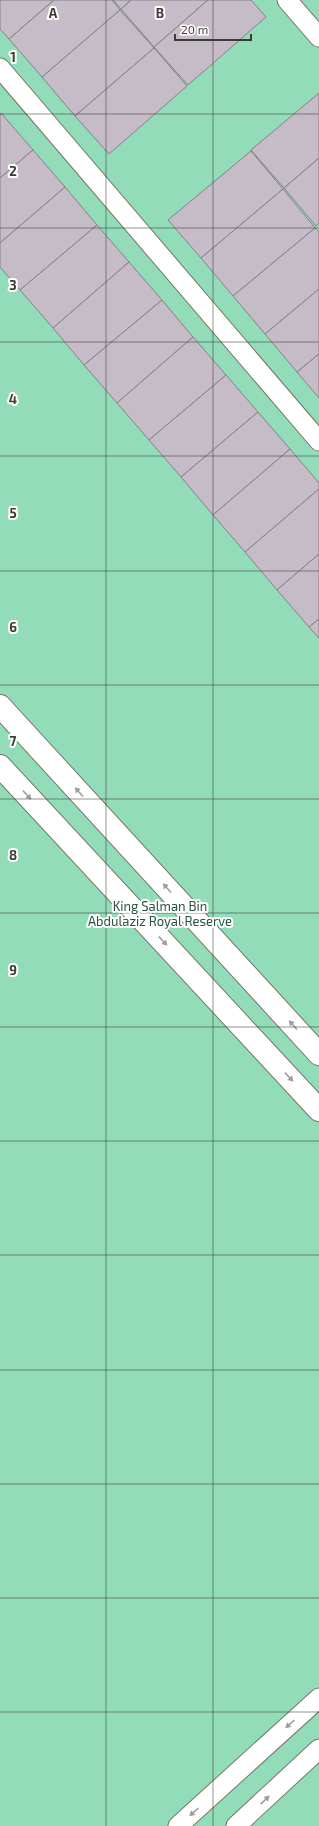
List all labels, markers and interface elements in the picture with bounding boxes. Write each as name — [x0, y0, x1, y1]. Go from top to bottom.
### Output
text: A — [49, 5, 58, 21]
text: B — [156, 5, 164, 21]
scale bar — [175, 16, 251, 42]
text: 20 m — [181, 22, 208, 36]
text: 1 — [10, 49, 16, 65]
text: 2 — [9, 163, 17, 179]
text: 3 — [9, 277, 17, 293]
text: 4 — [9, 391, 17, 407]
text: 5 — [9, 505, 17, 521]
text: 6 — [9, 619, 17, 635]
text: 7 — [10, 733, 17, 749]
one-way arrow — [75, 787, 84, 798]
one-way arrow — [22, 789, 31, 800]
text: 8 — [9, 847, 17, 863]
one-way arrow — [162, 883, 172, 893]
park label: King Salman Bin Abdulaziz Royal Reserve — [88, 898, 232, 929]
one-way arrow — [158, 936, 167, 946]
text: 9 — [9, 962, 17, 978]
one-way arrow — [288, 1020, 297, 1031]
one-way arrow — [284, 1073, 293, 1082]
one-way arrow — [285, 1719, 295, 1729]
one-way arrow — [259, 1795, 270, 1804]
one-way arrow — [189, 1807, 199, 1816]

